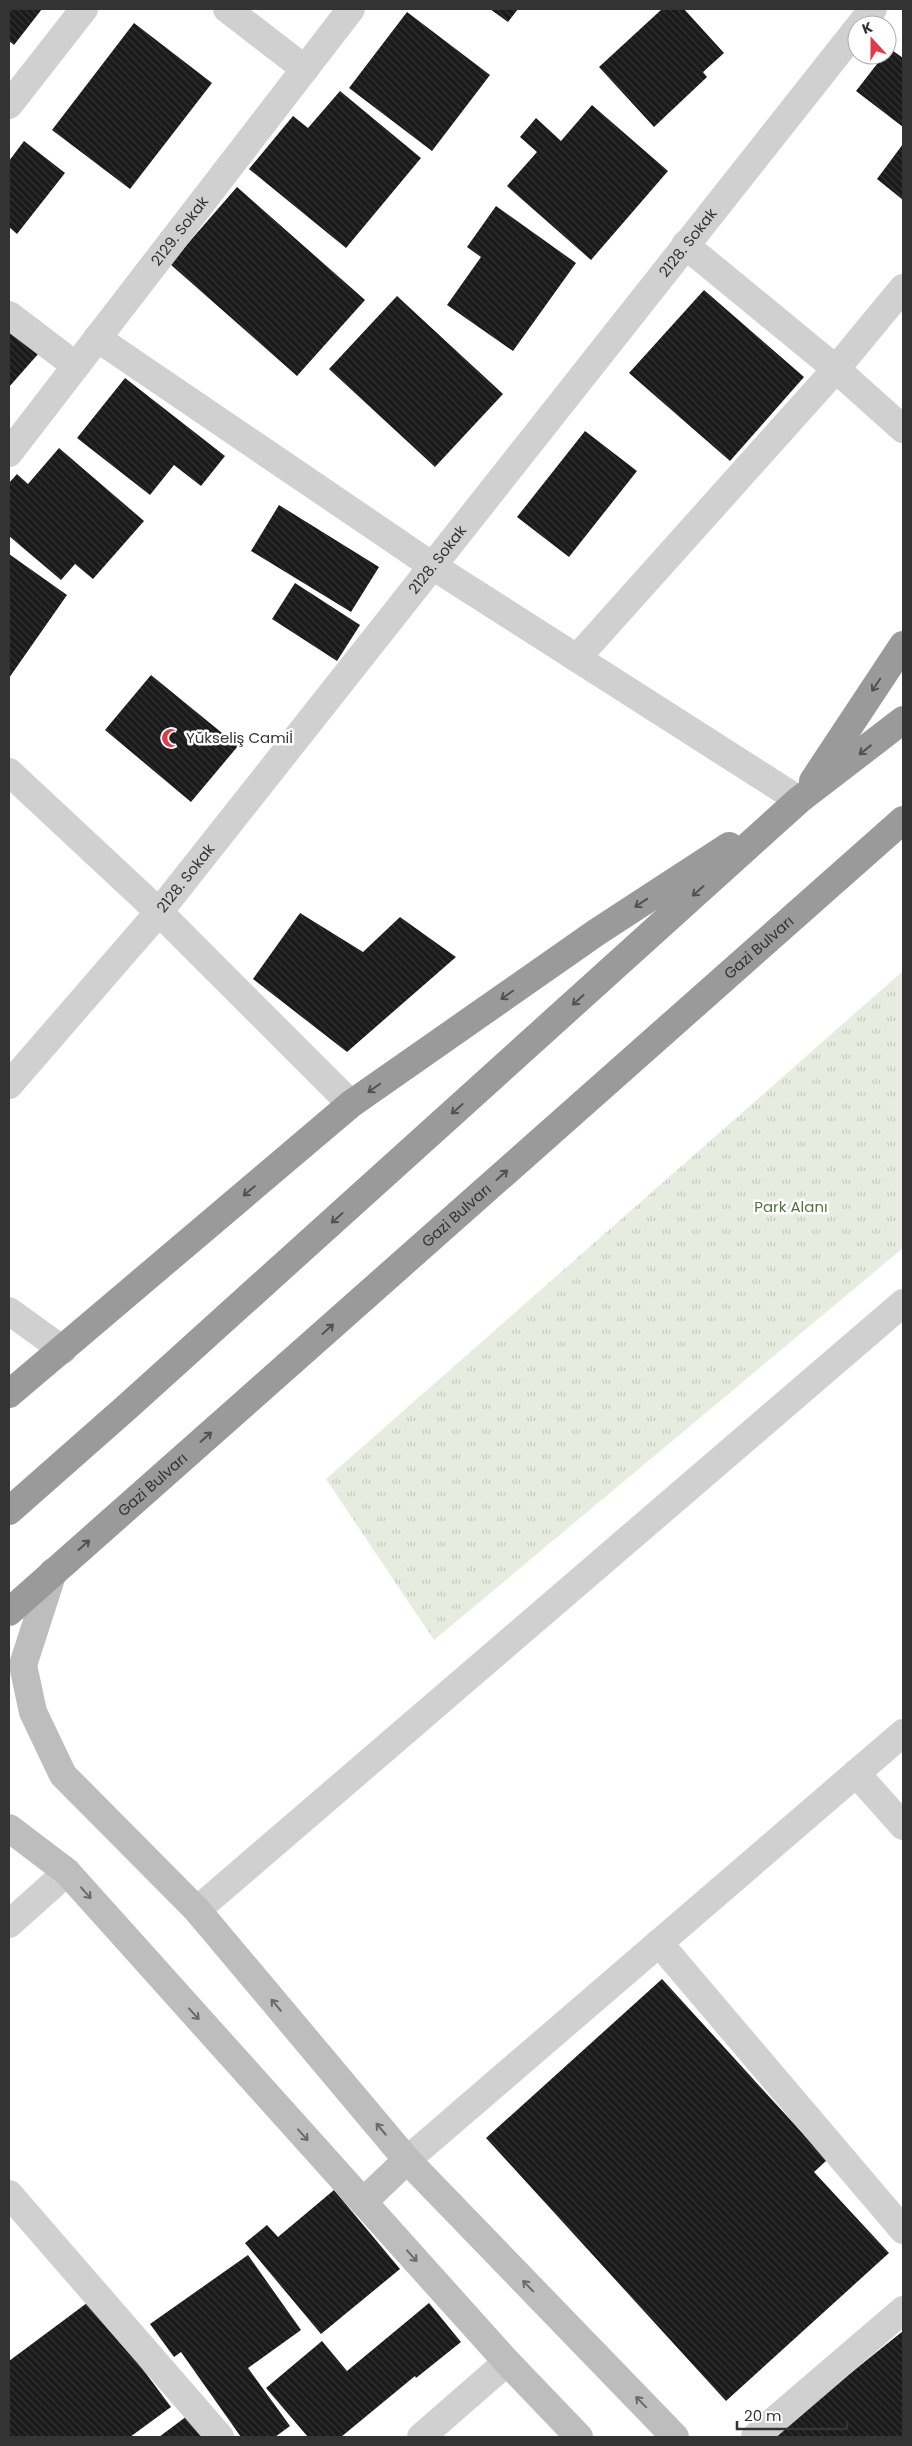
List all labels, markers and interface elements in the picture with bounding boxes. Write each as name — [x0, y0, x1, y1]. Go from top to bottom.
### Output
north arrow — [847, 15, 897, 65]
text: K — [859, 17, 876, 39]
street label: 2129. Sokak — [146, 191, 213, 270]
street label: 2128. Sokak — [654, 203, 722, 281]
street label: 2128. Sokak — [403, 520, 471, 598]
one-way arrow — [871, 678, 881, 692]
mosque icon: Yükseliş Camiİ — [160, 727, 182, 749]
place label: Yükseliş Camiİ — [186, 727, 293, 748]
one-way arrow — [859, 745, 872, 756]
street label: 2128. Sokak — [151, 839, 219, 917]
one-way arrow — [692, 886, 705, 897]
one-way arrow — [635, 898, 649, 908]
street label: Gazi Bulvarı — [719, 911, 798, 984]
one-way arrow — [500, 990, 514, 1000]
one-way arrow — [571, 995, 584, 1006]
one-way arrow — [367, 1083, 381, 1093]
one-way arrow — [451, 1103, 464, 1115]
one-way arrow — [495, 1169, 508, 1181]
street label: Gazi Bulvarı — [417, 1178, 496, 1252]
one-way arrow — [242, 1186, 255, 1197]
park label: Park Alanı — [754, 1196, 828, 1217]
one-way arrow — [330, 1212, 343, 1224]
one-way arrow — [321, 1323, 334, 1335]
one-way arrow — [199, 1432, 212, 1443]
street label: Gazi Bulvarı — [113, 1448, 192, 1521]
one-way arrow — [78, 1539, 91, 1550]
one-way arrow — [80, 1887, 91, 1900]
one-way arrow — [271, 1999, 282, 2012]
one-way arrow — [188, 2008, 200, 2021]
one-way arrow — [375, 2123, 386, 2136]
one-way arrow — [297, 2128, 309, 2141]
one-way arrow — [406, 2249, 417, 2262]
one-way arrow — [522, 2279, 534, 2292]
one-way arrow — [635, 2396, 647, 2409]
scale bar — [737, 2398, 847, 2430]
text: 20 m — [744, 2405, 782, 2426]

